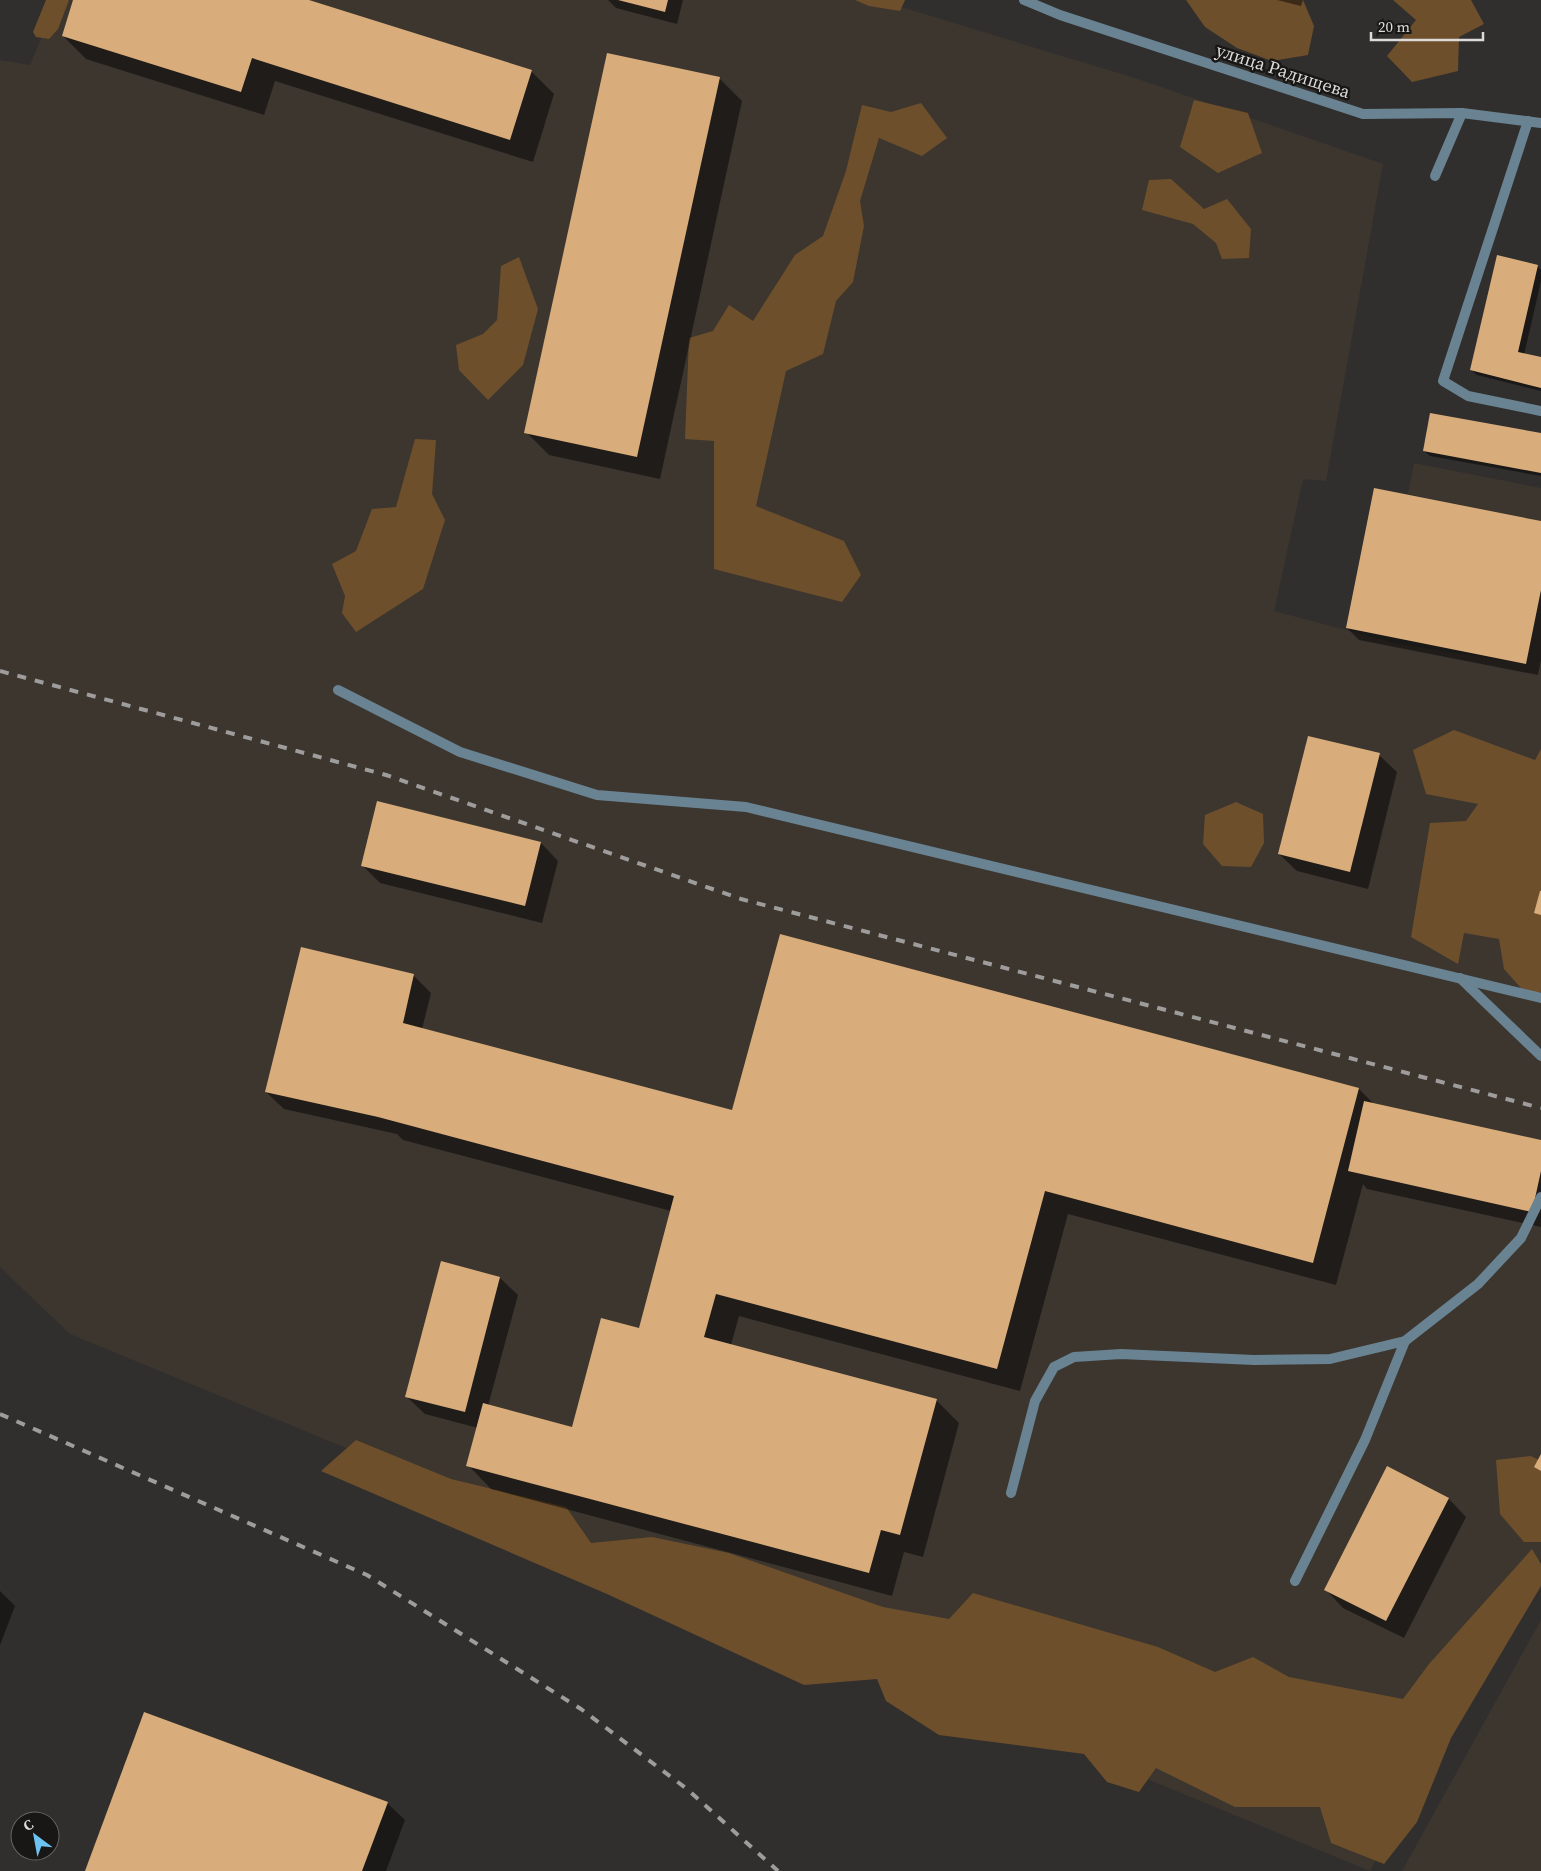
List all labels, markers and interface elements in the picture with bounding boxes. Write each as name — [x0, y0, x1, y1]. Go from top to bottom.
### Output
scale bar — [1371, 10, 1484, 42]
text: 20 m — [1378, 16, 1410, 37]
street label: улица Радищева — [1213, 37, 1354, 104]
north arrow — [10, 1811, 60, 1861]
text: С — [19, 1814, 37, 1836]

